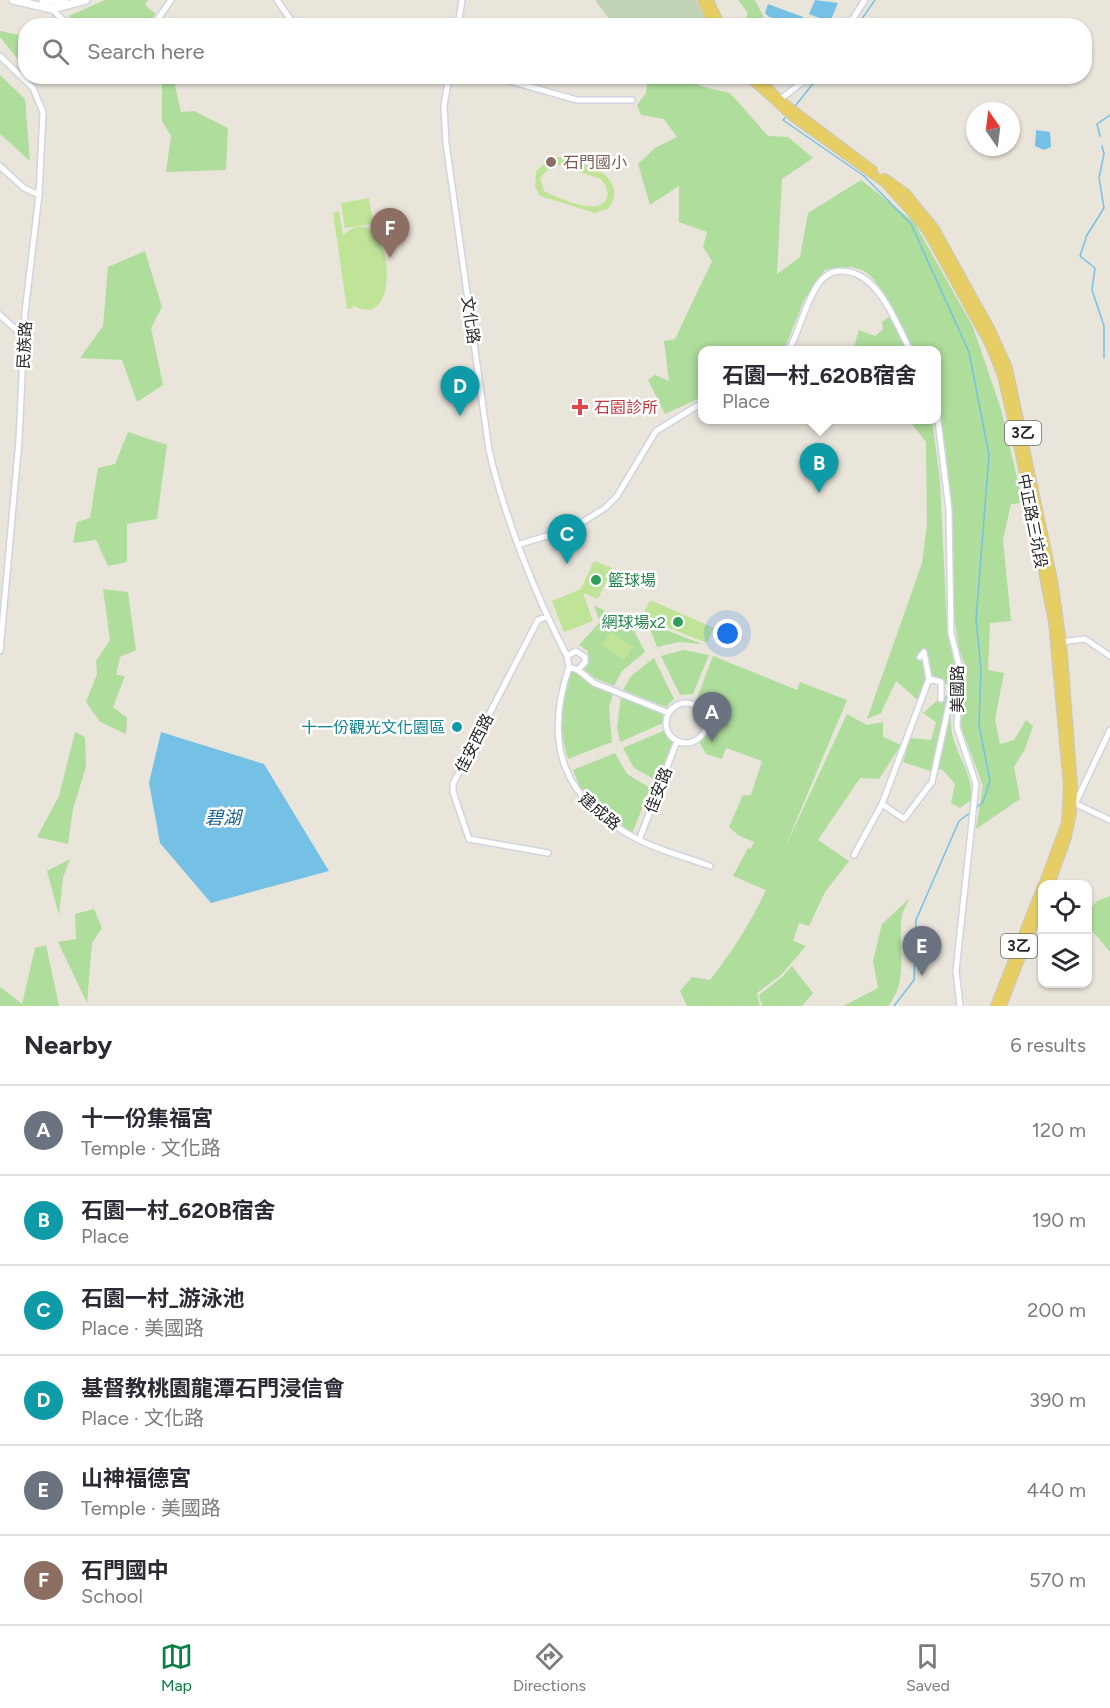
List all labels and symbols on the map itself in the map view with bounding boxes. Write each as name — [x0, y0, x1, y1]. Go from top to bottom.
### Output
north arrow — [966, 102, 1020, 156]
place label: 石門國小 — [563, 153, 627, 172]
marker: 石門國小 — [544, 155, 558, 169]
pin: F — [370, 208, 410, 258]
street label: 文化路 — [458, 295, 483, 345]
street label: 民族路 — [14, 321, 35, 369]
pin: D — [440, 366, 480, 416]
marker: 石園診所 — [571, 398, 589, 416]
place label: 石園診所 — [594, 398, 658, 417]
road number: 3乙 — [1005, 421, 1041, 445]
pin: B — [800, 444, 838, 493]
street label: 中正路三坑段 — [1014, 472, 1051, 570]
pin: C — [548, 514, 586, 564]
place label: 籃球場 — [608, 571, 656, 590]
marker: 籃球場 — [589, 573, 603, 587]
place label: 網球場x2 — [601, 613, 666, 632]
marker: 網球場x2 — [671, 615, 685, 629]
your location — [713, 619, 742, 648]
street label: 美國路 — [948, 665, 967, 713]
pin: A — [692, 692, 732, 742]
street label: 佳安西路 — [451, 710, 497, 776]
place label: 十一份觀光文化園區 — [301, 718, 445, 737]
marker: 十一份觀光文化園區 — [450, 720, 464, 734]
street label: 佳安路 — [641, 764, 676, 816]
street label: 建成路 — [575, 789, 624, 834]
water label: 碧湖 — [205, 807, 244, 829]
pin: E — [902, 926, 942, 976]
road number: 3乙 — [1001, 934, 1037, 958]

